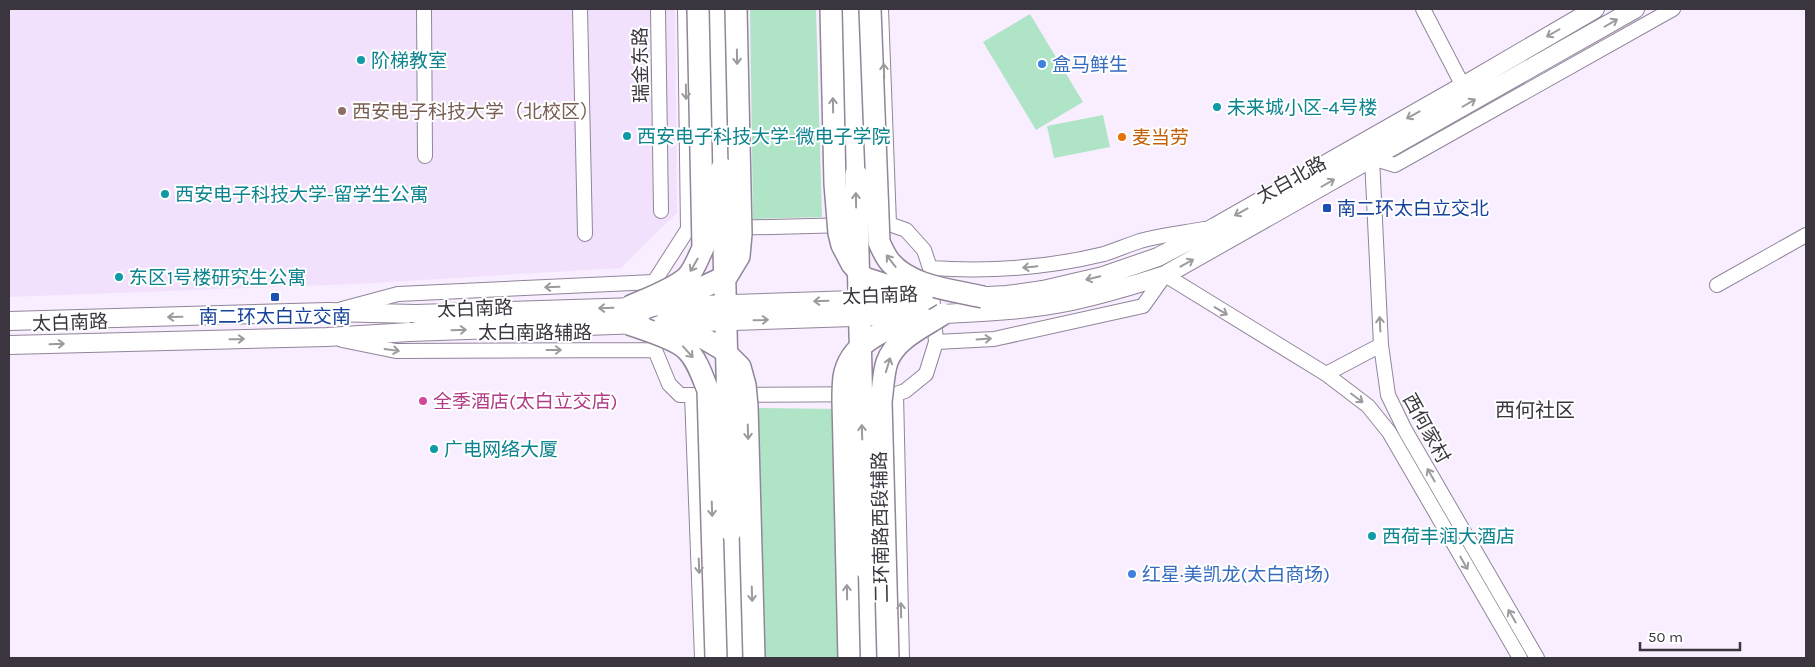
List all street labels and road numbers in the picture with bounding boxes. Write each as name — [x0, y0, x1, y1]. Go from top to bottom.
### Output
street label: 瑞金东路 — [629, 27, 653, 103]
street label: 太白北路 — [1253, 152, 1330, 208]
street label: 太白南路 — [842, 284, 918, 308]
street label: 太白南路 — [437, 297, 513, 321]
street label: 太白南路 — [32, 311, 108, 335]
street label: 太白南路辅路 — [478, 322, 592, 344]
street label: 西何家村 — [1398, 390, 1454, 467]
street label: 二环南路西段辅路 — [869, 451, 893, 603]

